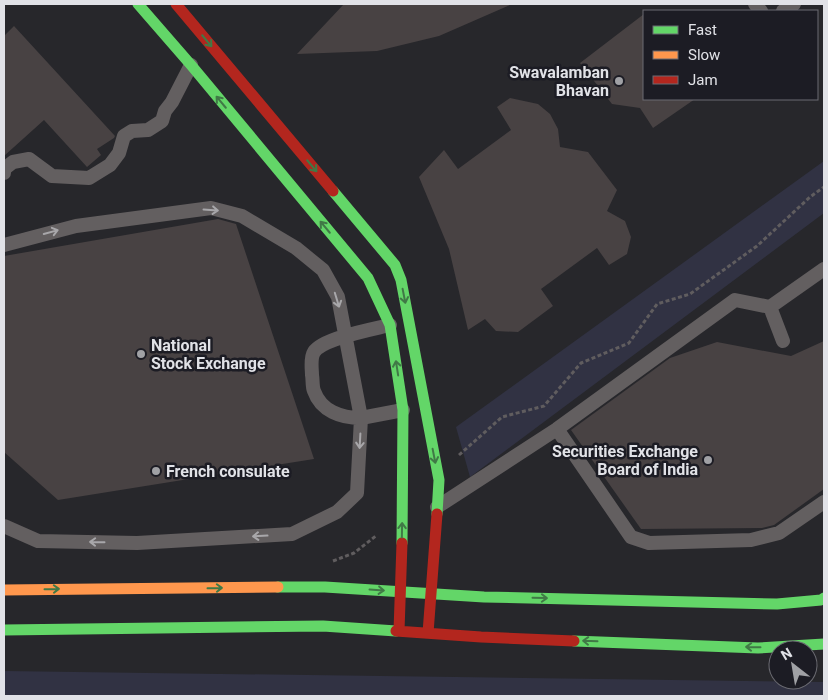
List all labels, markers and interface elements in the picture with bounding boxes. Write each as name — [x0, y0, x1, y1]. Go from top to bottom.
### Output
legend — [643, 10, 818, 100]
text: Fast — [688, 21, 717, 39]
one-way arrow — [202, 34, 213, 47]
text: Slow — [688, 46, 720, 64]
place label: Swavalamban Bhavan — [509, 63, 609, 100]
text: Jam — [688, 71, 718, 89]
marker: Swavalamban Bhavan — [613, 75, 625, 87]
one-way arrow — [216, 96, 227, 109]
one-way arrow — [306, 159, 318, 172]
one-way arrow — [203, 206, 219, 215]
one-way arrow — [320, 221, 331, 234]
one-way arrow — [42, 227, 58, 236]
one-way arrow — [399, 288, 409, 304]
one-way arrow — [333, 292, 343, 308]
place label: National Stock Exchange — [151, 336, 266, 373]
marker: National Stock Exchange — [135, 348, 147, 360]
one-way arrow — [392, 361, 402, 377]
one-way arrow — [355, 433, 364, 449]
place label: Securities Exchange Board of India — [552, 442, 698, 479]
one-way arrow — [430, 448, 439, 464]
marker: Securities Exchange Board of India — [702, 454, 714, 466]
place label: French consulate — [166, 462, 290, 481]
marker: French consulate — [150, 465, 162, 477]
one-way arrow — [397, 523, 407, 539]
one-way arrow — [252, 532, 268, 541]
one-way arrow — [90, 538, 106, 547]
one-way arrow — [206, 583, 223, 593]
one-way arrow — [44, 584, 60, 594]
one-way arrow — [369, 586, 385, 595]
one-way arrow — [531, 594, 547, 603]
one-way arrow — [583, 637, 599, 646]
north arrow — [768, 640, 818, 690]
one-way arrow — [745, 643, 761, 652]
text: N — [778, 644, 795, 663]

